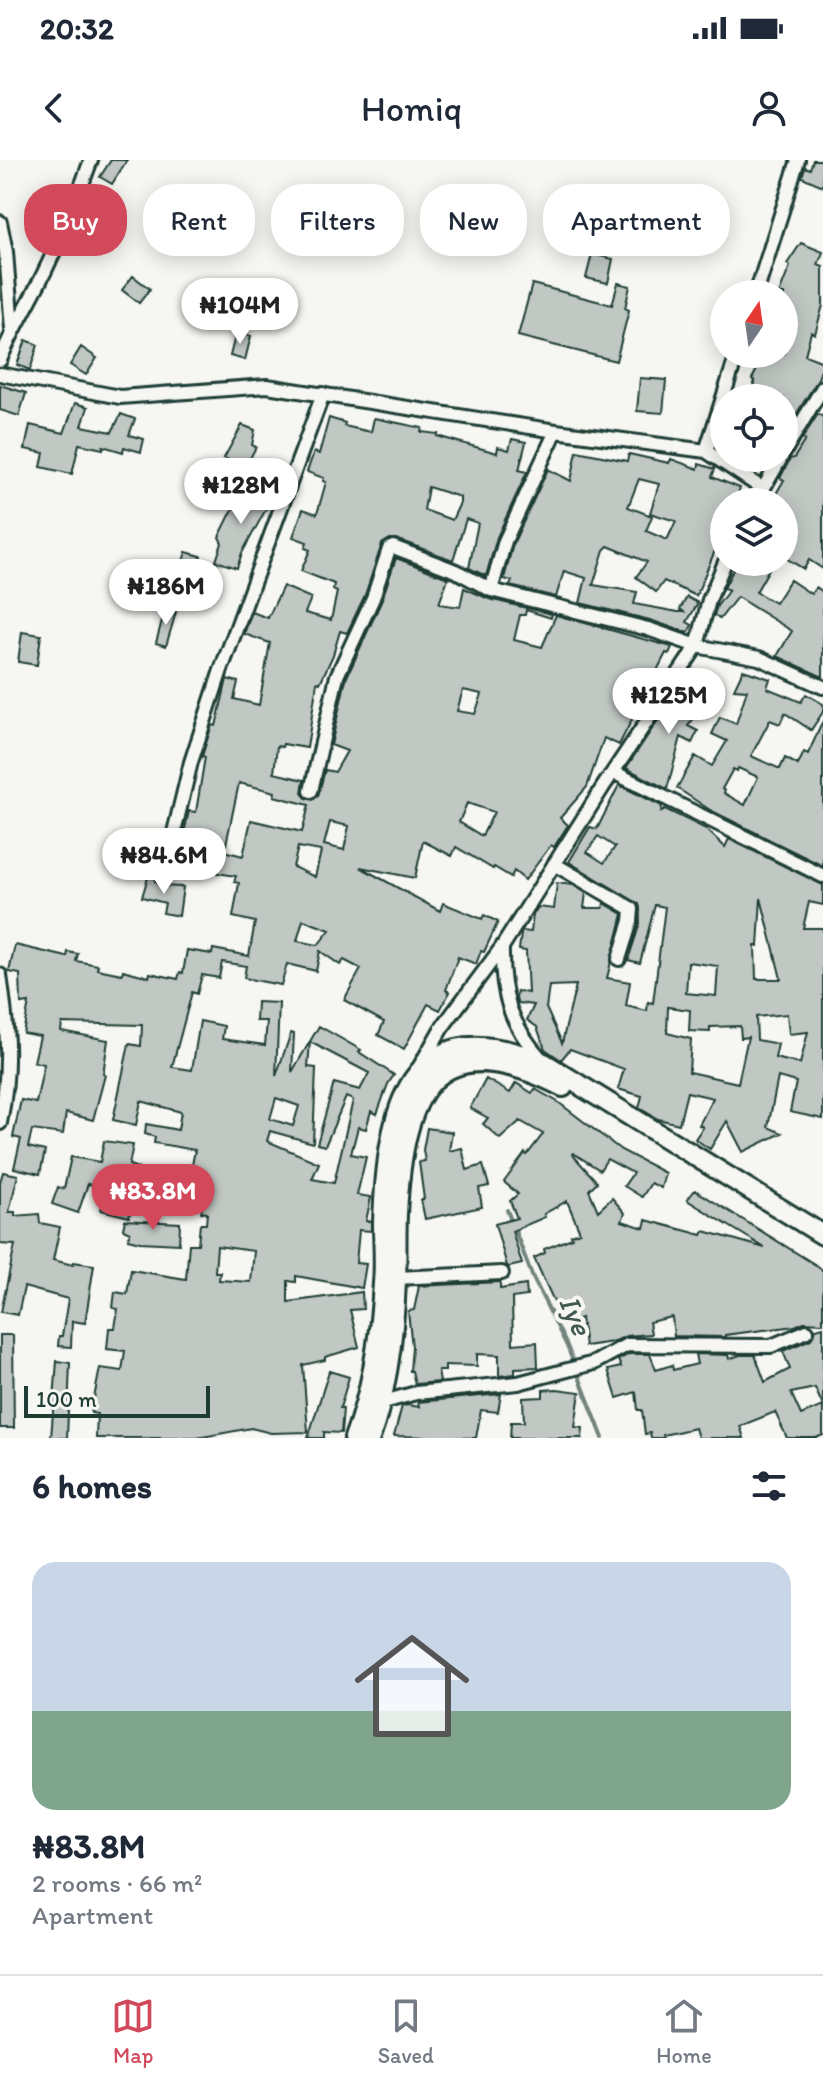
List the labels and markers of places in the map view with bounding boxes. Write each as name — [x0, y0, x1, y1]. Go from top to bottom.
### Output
pin: ₦104M — [184, 278, 296, 346]
pin: ₦128M — [185, 458, 297, 526]
pin: ₦186M — [110, 559, 222, 627]
pin: ₦125M — [613, 668, 725, 736]
pin: ₦84.6M — [99, 828, 229, 896]
pin: ₦83.8M — [88, 1164, 218, 1232]

